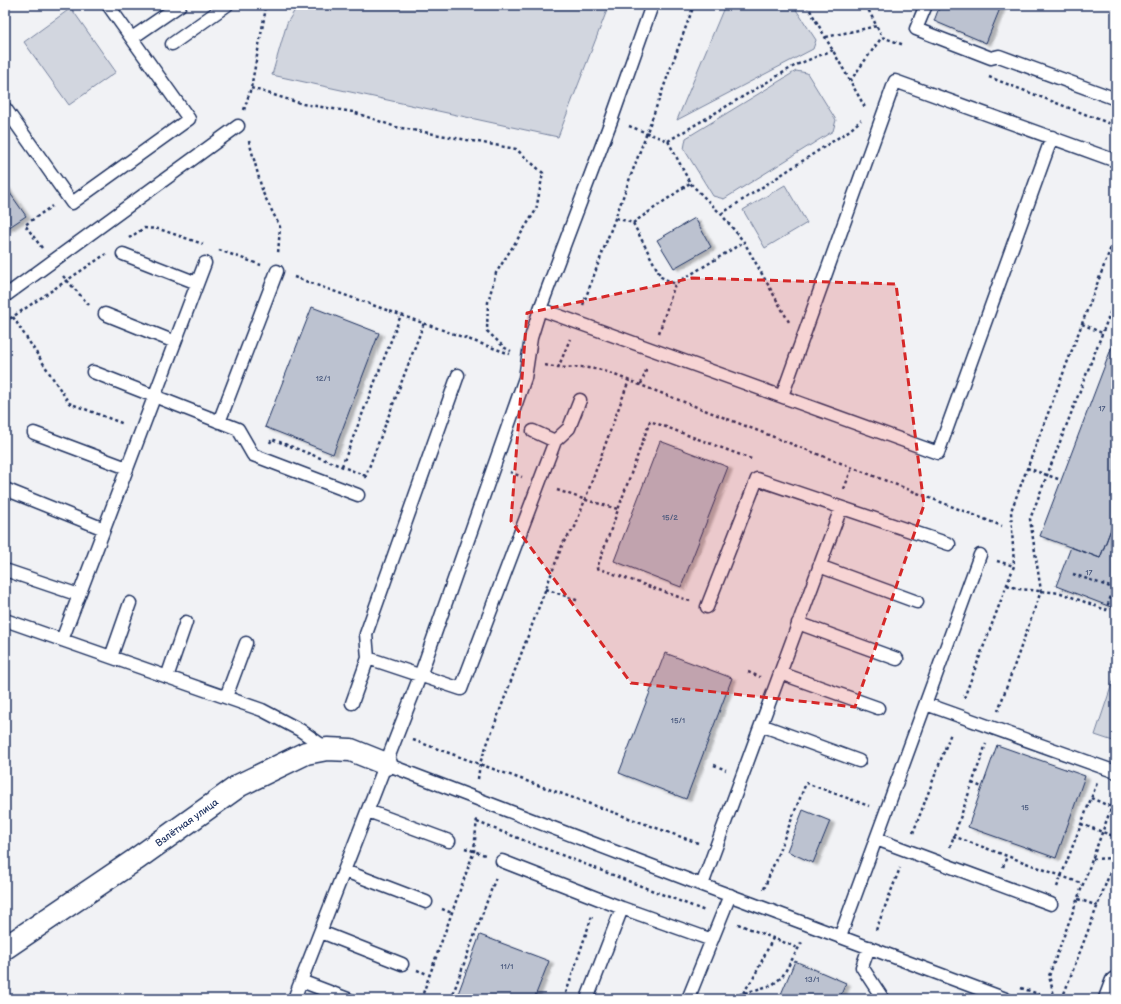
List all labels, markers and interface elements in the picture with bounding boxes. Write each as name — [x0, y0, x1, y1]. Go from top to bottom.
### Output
house number: 12/1 — [316, 374, 330, 383]
house number: 17 — [1098, 404, 1106, 413]
house number: 15/2 — [662, 513, 678, 522]
house number: 17 — [1085, 568, 1093, 577]
house number: 15/1 — [671, 716, 685, 725]
street label: Взлётная улица — [153, 796, 221, 849]
house number: 15 — [1021, 803, 1029, 812]
house number: 11/1 — [501, 962, 513, 971]
house number: 13/1 — [805, 975, 819, 984]

